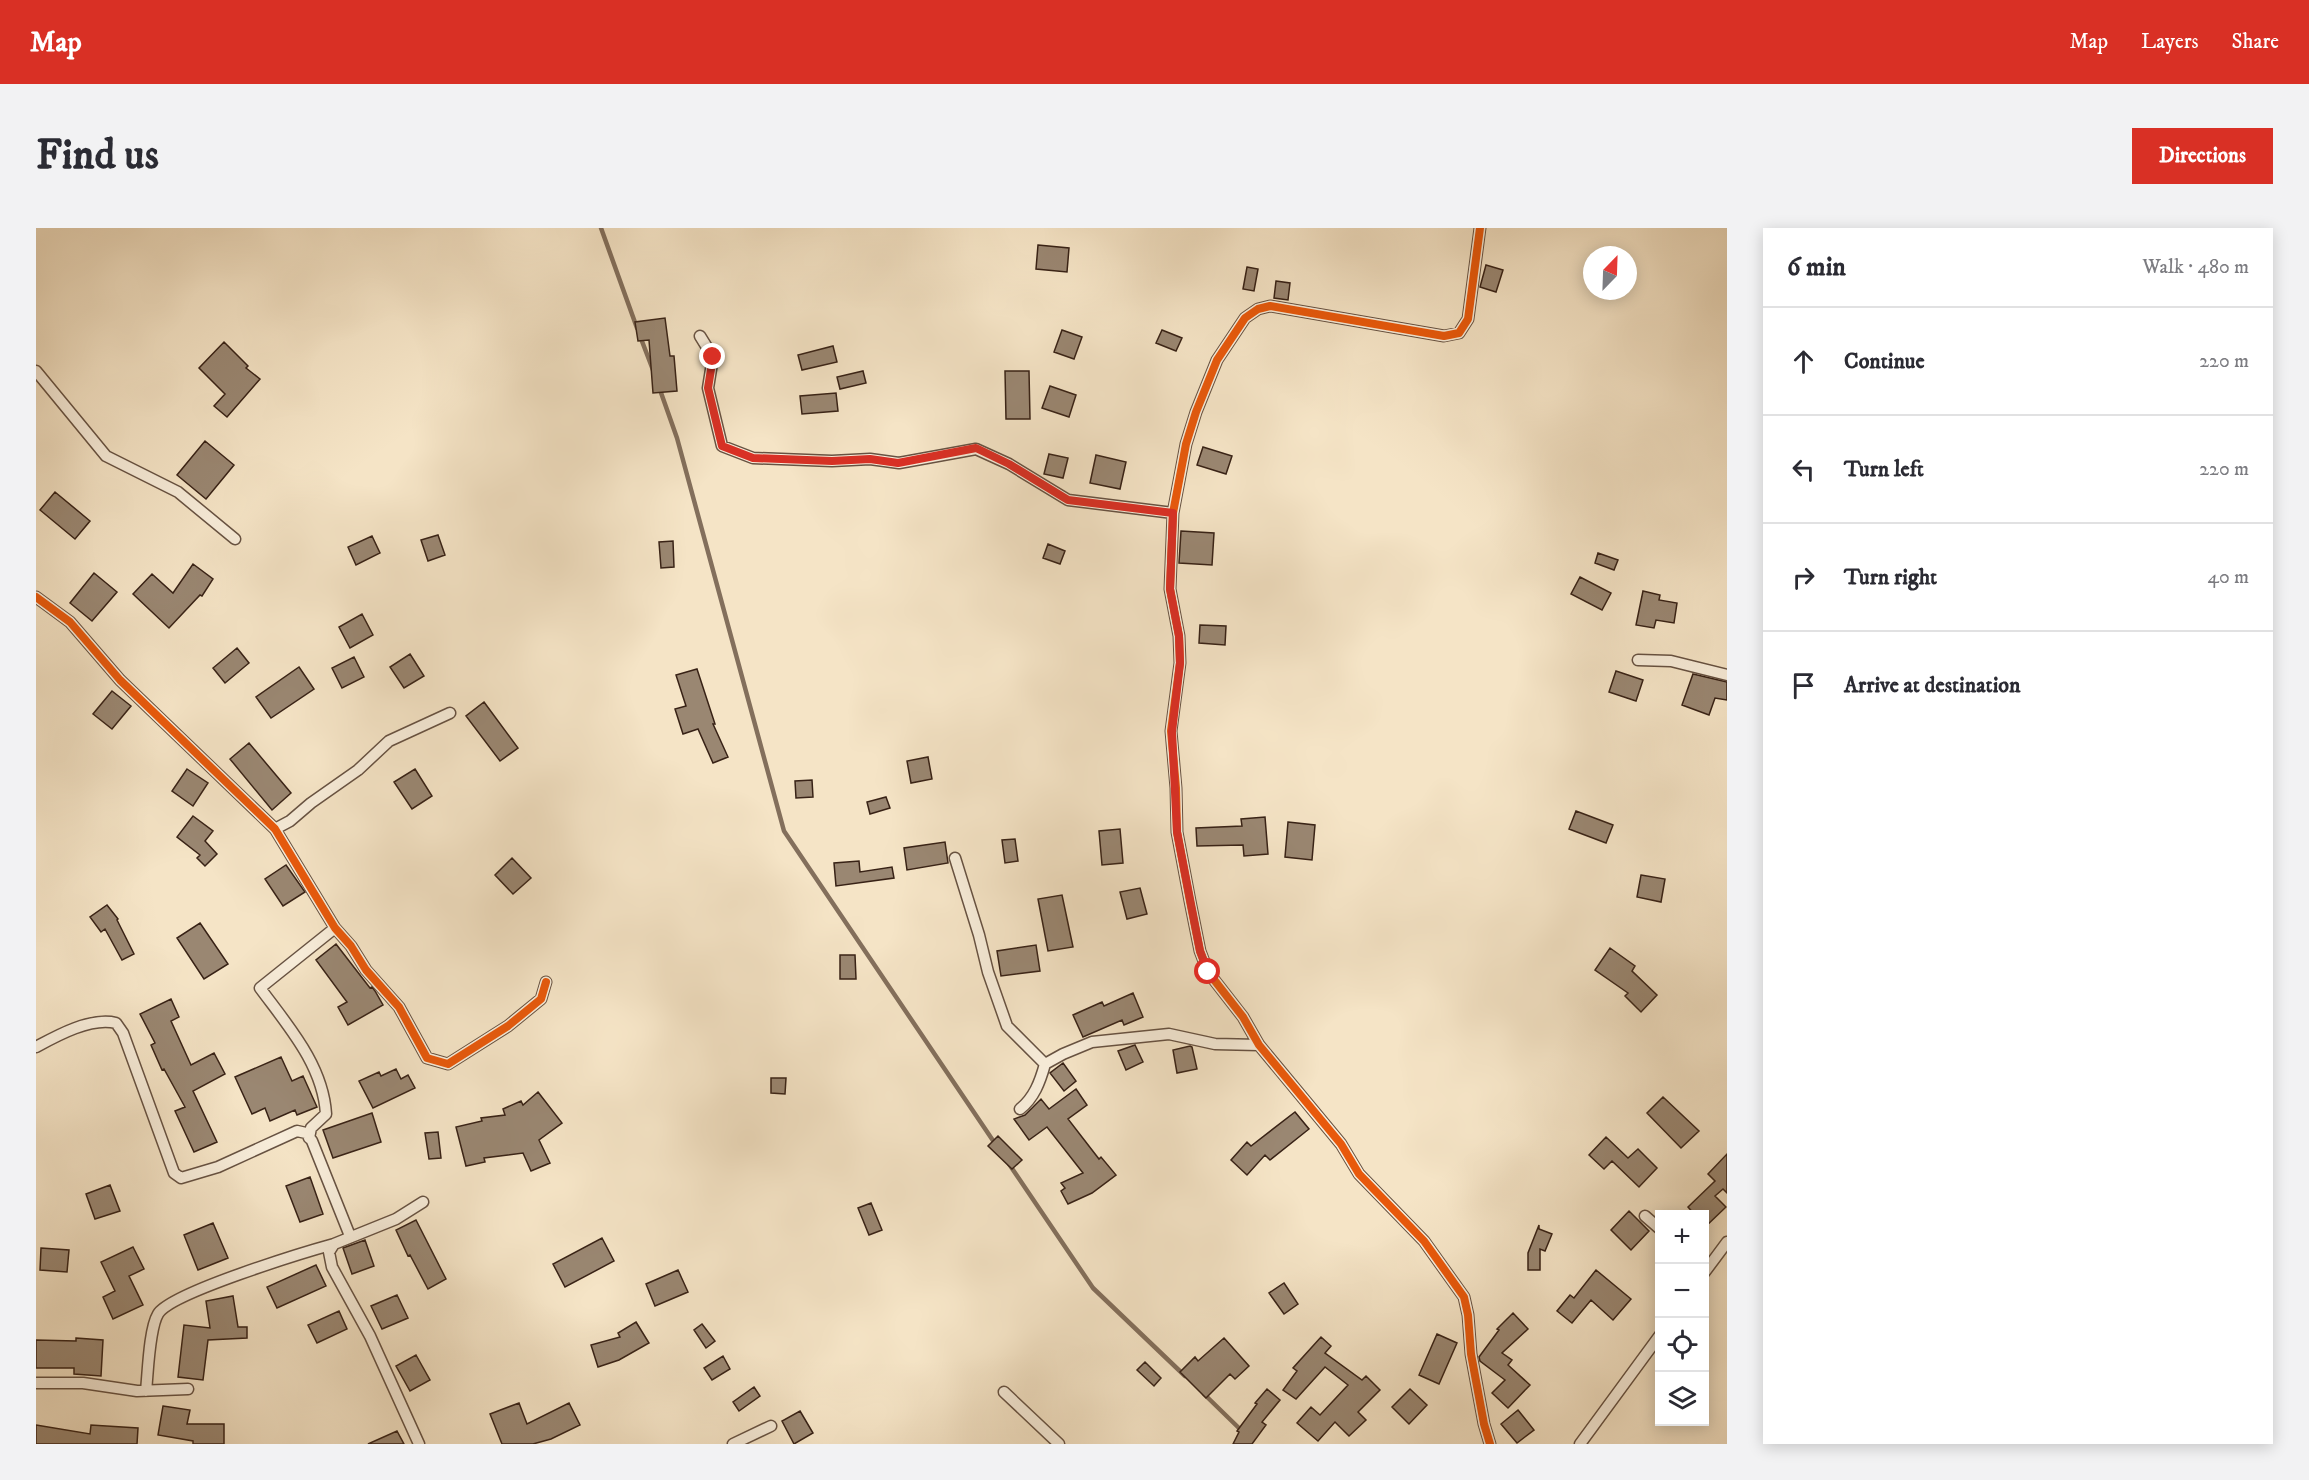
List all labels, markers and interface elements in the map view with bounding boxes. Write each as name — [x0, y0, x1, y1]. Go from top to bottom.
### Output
text: Map — [30, 25, 82, 60]
text: Map — [2069, 29, 2108, 55]
text: Layers — [2141, 29, 2199, 55]
text: Share — [2232, 29, 2279, 55]
button: Directions — [2132, 128, 2273, 184]
text: Find us — [36, 130, 159, 182]
north arrow — [1583, 246, 1637, 300]
text: 6 min — [1787, 251, 1846, 284]
text: Walk · 480 m — [2142, 255, 2249, 280]
route end — [699, 343, 725, 369]
icon: ahead — [1787, 345, 1820, 378]
text: Continue — [1844, 348, 1925, 375]
text: 220 m — [2199, 349, 2249, 374]
icon: left — [1787, 453, 1820, 486]
text: Turn left — [1844, 456, 1924, 483]
text: 220 m — [2199, 457, 2249, 482]
icon: right — [1787, 561, 1820, 594]
text: Turn right — [1844, 564, 1937, 591]
text: 40 m — [2207, 565, 2249, 590]
icon: arrive — [1787, 669, 1820, 702]
text: Arrive at destination — [1844, 672, 2021, 699]
route start — [1194, 958, 1220, 984]
map controls — [1655, 1210, 1709, 1426]
button: + — [1655, 1210, 1709, 1264]
button: − — [1655, 1264, 1709, 1318]
button: locate — [1655, 1318, 1709, 1372]
button: layers — [1655, 1372, 1709, 1426]

